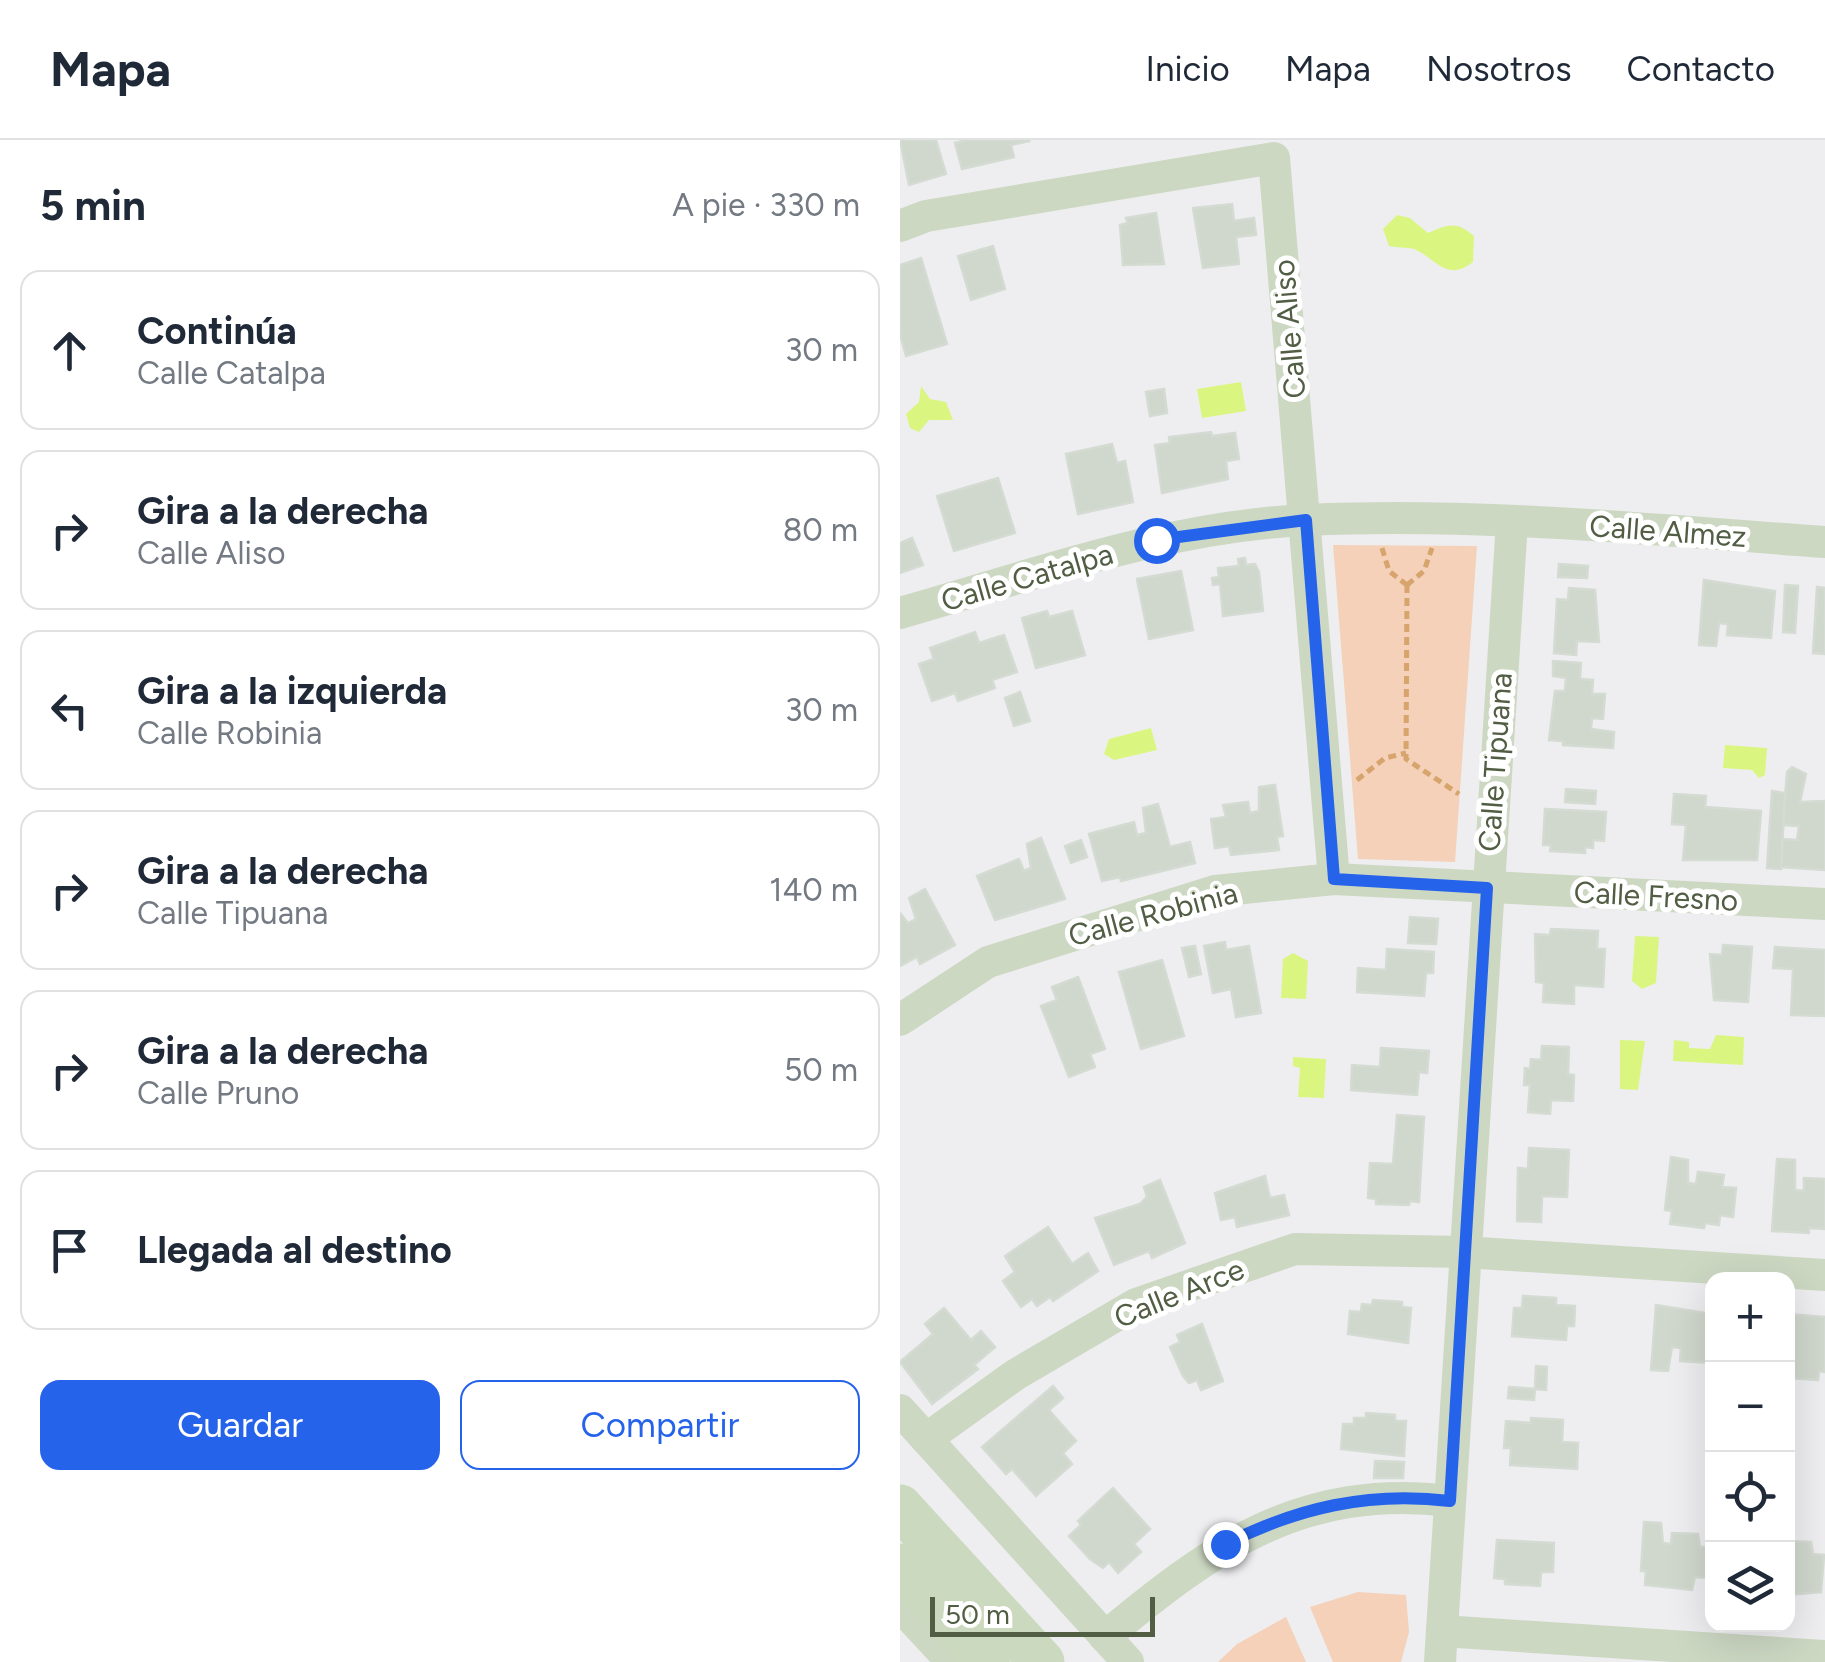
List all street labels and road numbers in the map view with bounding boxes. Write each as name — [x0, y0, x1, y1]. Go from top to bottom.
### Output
street label: Calle Aliso — [1265, 258, 1313, 400]
street label: Calle Almez — [1588, 507, 1748, 555]
street label: Calle Catalpa — [937, 535, 1117, 619]
street label: Calle Tipuana — [1470, 671, 1520, 853]
street label: Calle Fresno — [1573, 873, 1739, 919]
street label: Calle Robinia — [1064, 874, 1242, 954]
street label: Calle Arce — [1109, 1250, 1249, 1336]

